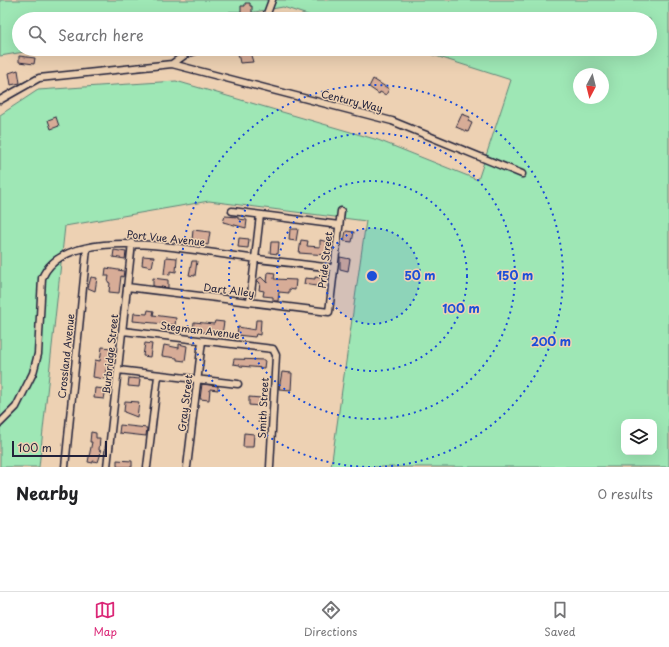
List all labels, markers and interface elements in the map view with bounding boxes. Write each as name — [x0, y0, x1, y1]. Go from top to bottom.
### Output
search box — [12, 12, 657, 56]
icon: search — [26, 23, 48, 45]
text: Search here — [58, 23, 144, 46]
north arrow — [573, 68, 609, 104]
street label: Century Way — [320, 86, 385, 115]
street label: Port Vue Avenue — [126, 226, 206, 249]
street label: Pride Street — [314, 231, 335, 289]
text: 50 m — [404, 266, 436, 284]
text: 150 m — [497, 266, 533, 284]
centre of rings — [365, 269, 379, 283]
street label: Dart Alley — [203, 279, 256, 300]
text: 100 m — [442, 299, 480, 317]
street label: Crossland Avenue — [54, 312, 77, 399]
street label: Burbridge Street — [98, 313, 121, 395]
street label: Stegman Avenue — [159, 317, 241, 342]
text: 200 m — [531, 332, 571, 350]
street label: Gray Street — [174, 374, 195, 432]
street label: Smith Street — [253, 377, 272, 439]
map controls — [621, 419, 657, 455]
button: layers — [621, 419, 657, 455]
scale bar — [12, 439, 107, 458]
text: 100 m — [18, 439, 52, 456]
text: Nearby — [16, 480, 78, 506]
text: 0 results — [598, 484, 653, 503]
tab: Map — [93, 599, 117, 640]
tab: Directions — [304, 599, 357, 640]
tab: Saved — [544, 599, 576, 640]

